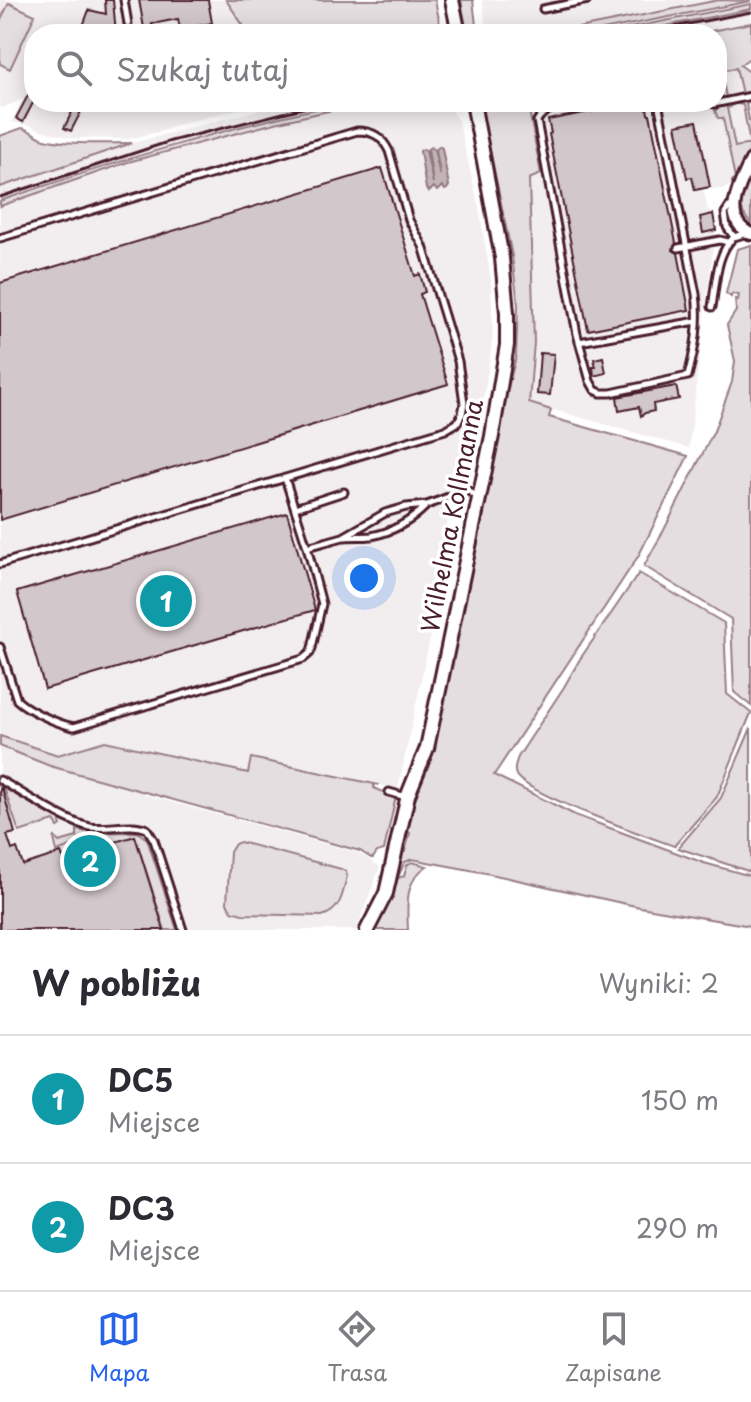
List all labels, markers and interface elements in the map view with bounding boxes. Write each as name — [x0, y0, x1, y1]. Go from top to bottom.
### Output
search box — [24, 24, 727, 112]
icon: search — [52, 46, 96, 90]
text: Szukaj tutaj — [116, 46, 289, 91]
street label: Wilhelma Kollmanna — [411, 396, 491, 635]
your location — [344, 558, 384, 598]
pin: 1 — [140, 571, 192, 631]
pin: 2 — [64, 831, 116, 891]
text: W pobliżu — [32, 956, 201, 1008]
text: Wyniki: 2 — [599, 963, 719, 1002]
text: DC5 — [108, 1057, 173, 1102]
text: 1 — [52, 1080, 64, 1119]
text: 150 m — [641, 1080, 719, 1119]
text: Miejsce — [108, 1102, 200, 1141]
text: DC3 — [108, 1185, 175, 1230]
text: 2 — [49, 1208, 67, 1247]
text: 290 m — [636, 1208, 719, 1247]
text: Miejsce — [108, 1230, 200, 1269]
tab: Mapa — [89, 1307, 149, 1388]
tab: Trasa — [327, 1307, 387, 1388]
tab: Zapisane — [565, 1307, 662, 1388]

